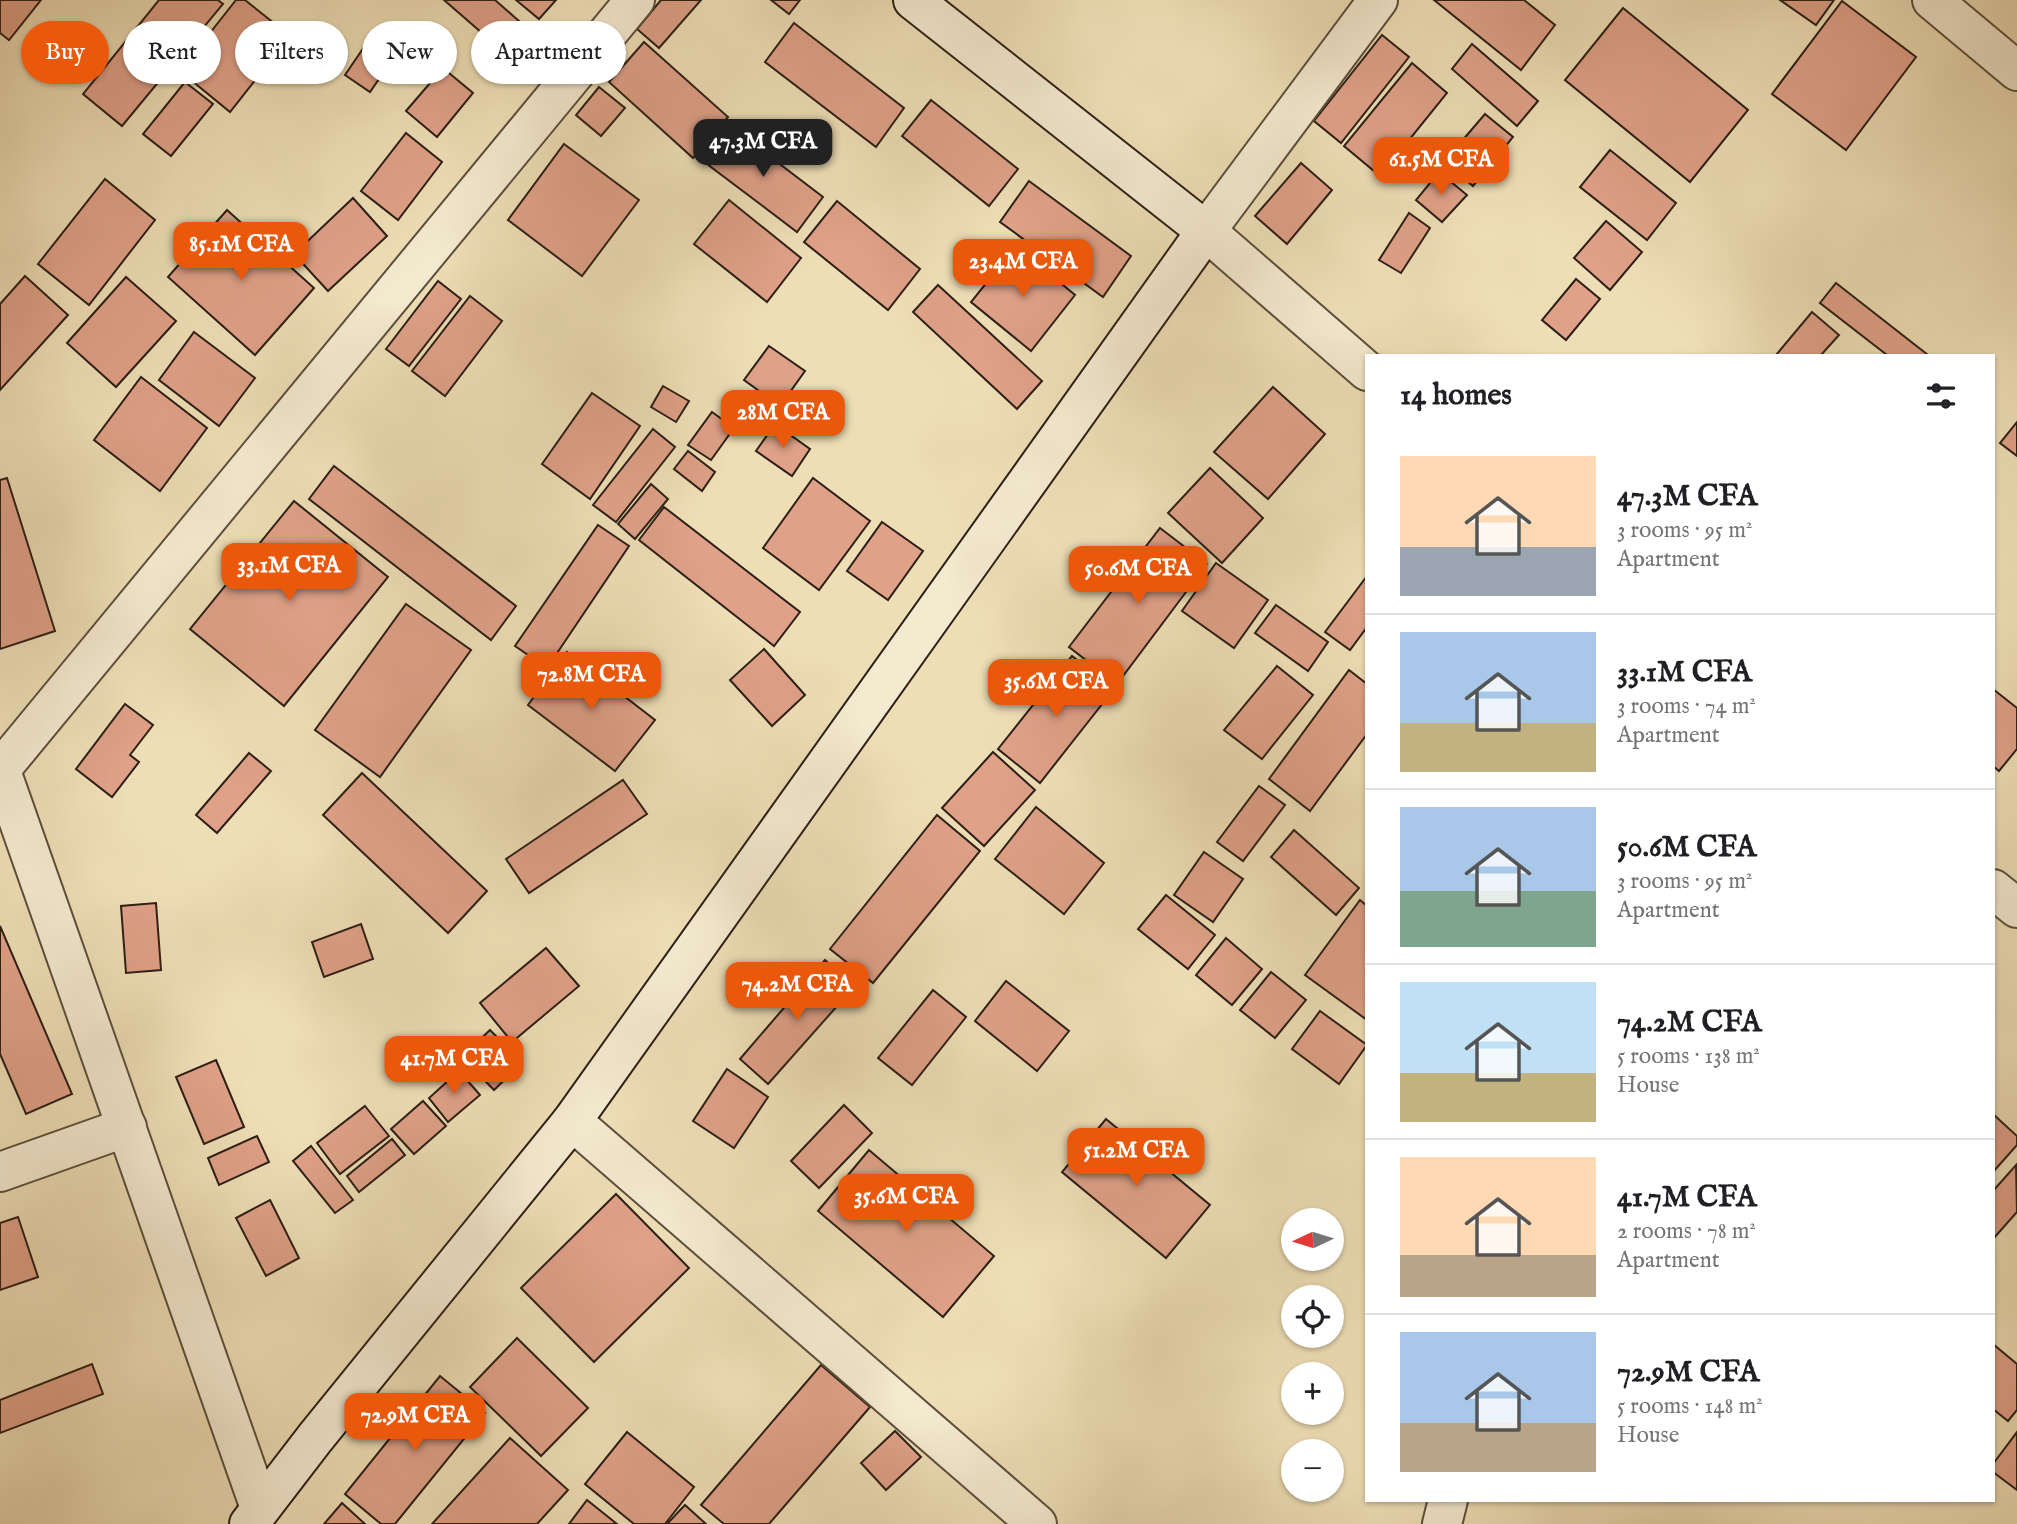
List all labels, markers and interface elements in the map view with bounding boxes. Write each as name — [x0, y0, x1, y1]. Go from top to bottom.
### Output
chip: Buy — [21, 21, 109, 84]
chip: Rent — [123, 21, 221, 84]
chip: Filters — [235, 21, 348, 84]
chip: New — [362, 21, 457, 84]
chip: Apartment — [471, 21, 626, 84]
pin: 47.3M CFA — [683, 120, 843, 179]
text: 47.3M CFA — [709, 127, 817, 156]
pin: 61.5M CFA — [1361, 138, 1521, 197]
text: 61.5M CFA — [1389, 145, 1493, 174]
pin: 85.1M CFA — [161, 222, 321, 282]
text: 85.1M CFA — [189, 230, 293, 259]
pin: 23.4M CFA — [943, 240, 1103, 299]
text: 23.4M CFA — [969, 247, 1077, 276]
text: 14 homes — [1400, 377, 1512, 415]
icon: filters — [1922, 377, 1960, 415]
pin: 28M CFA — [718, 391, 848, 450]
text: 28M CFA — [737, 398, 829, 427]
text: 47.3M CFA — [1617, 478, 1757, 516]
icon: home — [1456, 484, 1540, 568]
text: 3 rooms · 95 m² — [1617, 516, 1752, 545]
pin: 33.1M CFA — [209, 544, 369, 603]
text: Apartment — [1617, 545, 1720, 574]
pin: 50.6M CFA — [1058, 546, 1218, 606]
text: 33.1M CFA — [237, 551, 341, 580]
text: 50.6M CFA — [1085, 554, 1191, 583]
pin: 72.8M CFA — [511, 652, 671, 712]
text: 33.1M CFA — [1617, 654, 1752, 692]
text: 72.8M CFA — [537, 660, 645, 689]
pin: 35.6M CFA — [976, 660, 1136, 719]
icon: home — [1456, 660, 1540, 744]
text: 35.6M CFA — [1004, 667, 1108, 696]
text: 3 rooms · 74 m² — [1617, 692, 1756, 721]
text: Apartment — [1617, 721, 1720, 750]
text: 50.6M CFA — [1617, 829, 1756, 867]
icon: home — [1456, 835, 1540, 919]
text: 3 rooms · 95 m² — [1617, 867, 1752, 896]
text: Apartment — [1617, 896, 1720, 925]
pin: 74.2M CFA — [717, 962, 877, 1022]
text: 74.2M CFA — [742, 970, 852, 999]
text: 74.2M CFA — [1617, 1004, 1762, 1042]
icon: home — [1456, 1010, 1540, 1094]
pin: 41.7M CFA — [374, 1036, 534, 1096]
text: 5 rooms · 138 m² — [1617, 1042, 1760, 1071]
text: 41.7M CFA — [401, 1044, 507, 1073]
text: House — [1617, 1071, 1679, 1100]
pin: 51.2M CFA — [1056, 1128, 1216, 1188]
text: 51.2M CFA — [1083, 1136, 1189, 1165]
pin: 35.6M CFA — [826, 1174, 986, 1234]
text: 41.7M CFA — [1617, 1179, 1756, 1217]
text: 35.6M CFA — [854, 1182, 958, 1211]
icon: home — [1456, 1185, 1540, 1269]
north arrow — [1281, 1208, 1344, 1270]
map controls — [1281, 1208, 1344, 1502]
text: 2 rooms · 78 m² — [1617, 1217, 1756, 1246]
text: Apartment — [1617, 1246, 1720, 1275]
button: locate — [1281, 1285, 1344, 1348]
text: 72.9M CFA — [1617, 1354, 1759, 1392]
icon: home — [1456, 1360, 1540, 1444]
button: + — [1281, 1362, 1344, 1425]
text: 5 rooms · 148 m² — [1617, 1392, 1763, 1421]
pin: 72.9M CFA — [335, 1394, 495, 1453]
text: 72.9M CFA — [360, 1401, 470, 1430]
text: House — [1617, 1421, 1679, 1450]
button: − — [1281, 1439, 1344, 1502]

